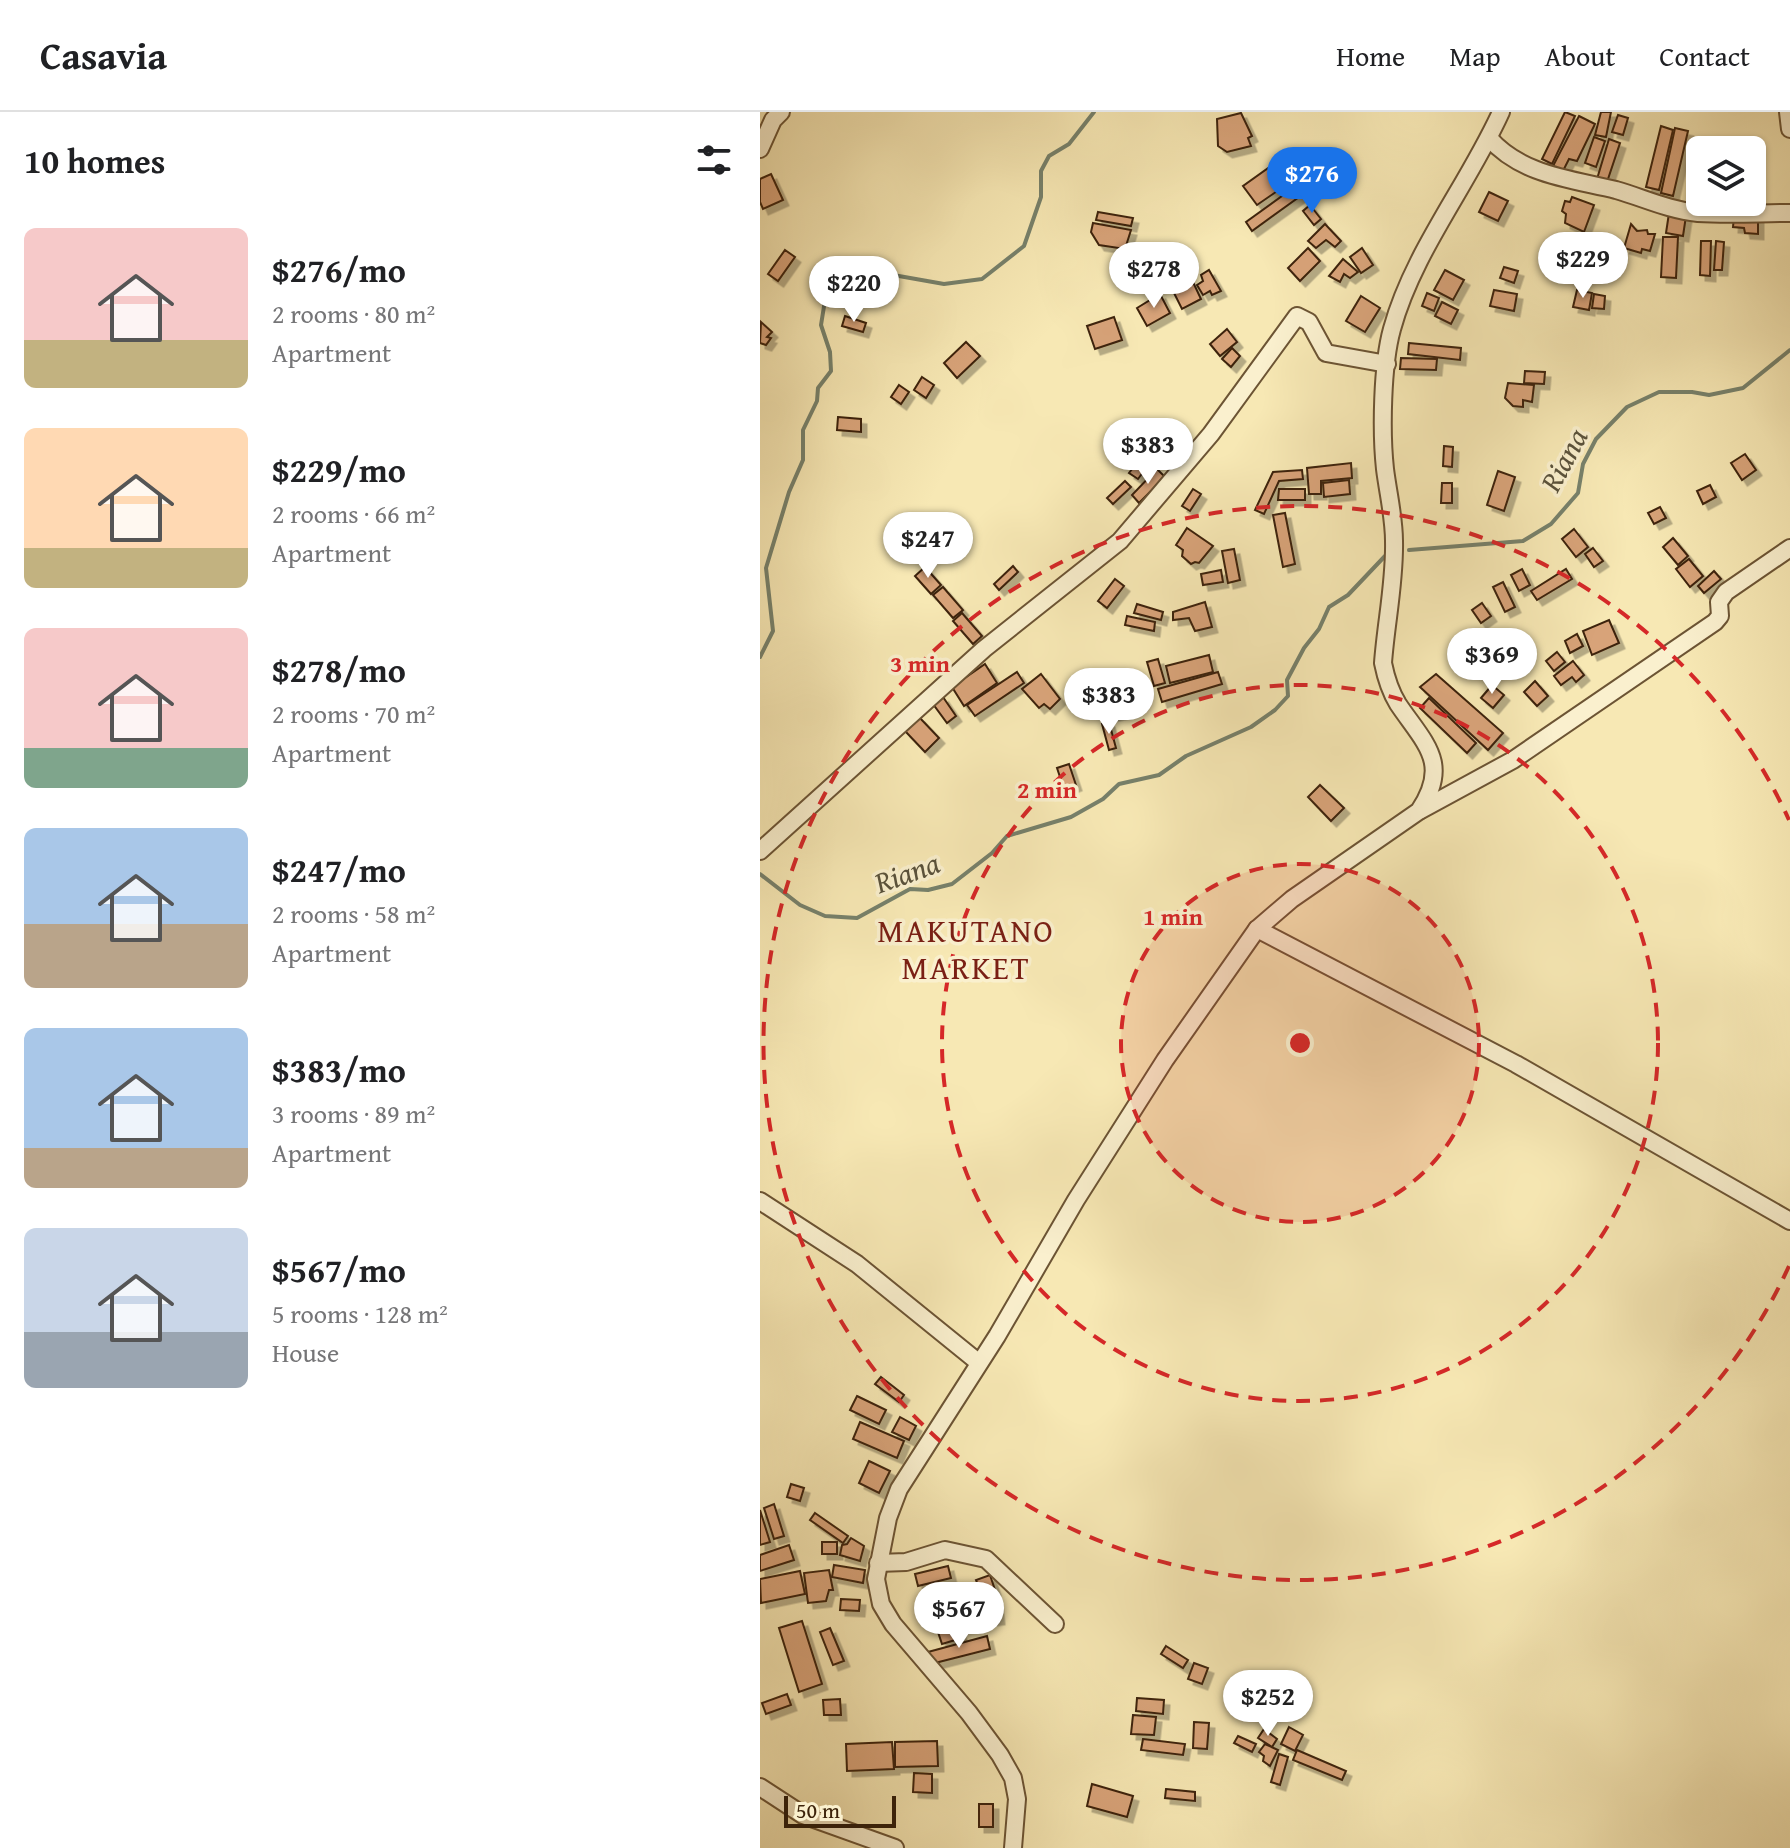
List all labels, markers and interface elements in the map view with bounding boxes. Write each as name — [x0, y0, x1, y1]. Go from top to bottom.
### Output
text: Casavia — [40, 27, 167, 83]
text: Home — [1336, 35, 1405, 76]
text: Map — [1449, 35, 1501, 76]
text: About — [1545, 35, 1615, 76]
text: Contact — [1659, 35, 1750, 76]
text: 10 homes — [24, 136, 165, 185]
map controls — [1686, 136, 1766, 216]
button: layers — [1686, 136, 1766, 216]
icon: filters — [692, 138, 736, 182]
pin: $276 — [1265, 147, 1359, 215]
text: $276 — [1285, 153, 1339, 192]
pin: $229 — [1536, 232, 1630, 300]
text: $229 — [1556, 238, 1610, 277]
pin: $278 — [1107, 242, 1201, 310]
text: $276/mo — [272, 245, 406, 294]
text: $278 — [1127, 248, 1181, 287]
pin: $220 — [807, 256, 901, 324]
icon: home — [88, 260, 184, 356]
text: $220 — [827, 262, 881, 301]
text: 2 rooms · 80 m² — [272, 294, 435, 333]
text: Apartment — [272, 333, 391, 372]
pin: $383 — [1101, 418, 1195, 486]
water label: Riana — [1528, 420, 1598, 500]
text: $383 — [1121, 424, 1175, 463]
text: $229/mo — [272, 445, 406, 494]
icon: home — [88, 460, 184, 556]
text: 2 rooms · 66 m² — [272, 494, 435, 533]
pin: $247 — [881, 512, 975, 580]
text: $247 — [901, 518, 955, 557]
text: Apartment — [272, 533, 391, 572]
pin: $369 — [1445, 628, 1539, 696]
text: $369 — [1465, 634, 1519, 673]
text: $278/mo — [272, 645, 406, 694]
text: 3 min — [890, 646, 950, 681]
icon: home — [88, 660, 184, 756]
pin: $383 — [1062, 668, 1156, 736]
text: $383 — [1082, 674, 1136, 713]
text: 2 rooms · 70 m² — [272, 694, 435, 733]
text: Apartment — [272, 733, 391, 772]
text: 2 min — [1017, 772, 1077, 807]
water label: Riana — [867, 840, 946, 904]
text: $247/mo — [272, 845, 406, 894]
icon: home — [88, 860, 184, 956]
text: 2 rooms · 58 m² — [272, 894, 435, 933]
text: 1 min — [1143, 899, 1203, 934]
district label: MAKUTANO MARKET — [877, 907, 1055, 991]
text: Apartment — [272, 933, 391, 972]
centre of rings — [1286, 1029, 1314, 1057]
text: $383/mo — [272, 1045, 406, 1094]
icon: home — [88, 1060, 184, 1156]
text: 3 rooms · 89 m² — [272, 1094, 435, 1133]
text: Apartment — [272, 1133, 391, 1172]
text: $567/mo — [272, 1245, 406, 1294]
icon: home — [88, 1260, 184, 1356]
text: 5 rooms · 128 m² — [272, 1294, 448, 1333]
text: House — [272, 1333, 339, 1372]
pin: $567 — [912, 1582, 1006, 1650]
text: $567 — [932, 1588, 986, 1627]
pin: $252 — [1221, 1670, 1315, 1738]
text: $252 — [1241, 1676, 1295, 1715]
scale bar — [784, 1792, 896, 1828]
text: 50 m — [796, 1794, 840, 1826]

